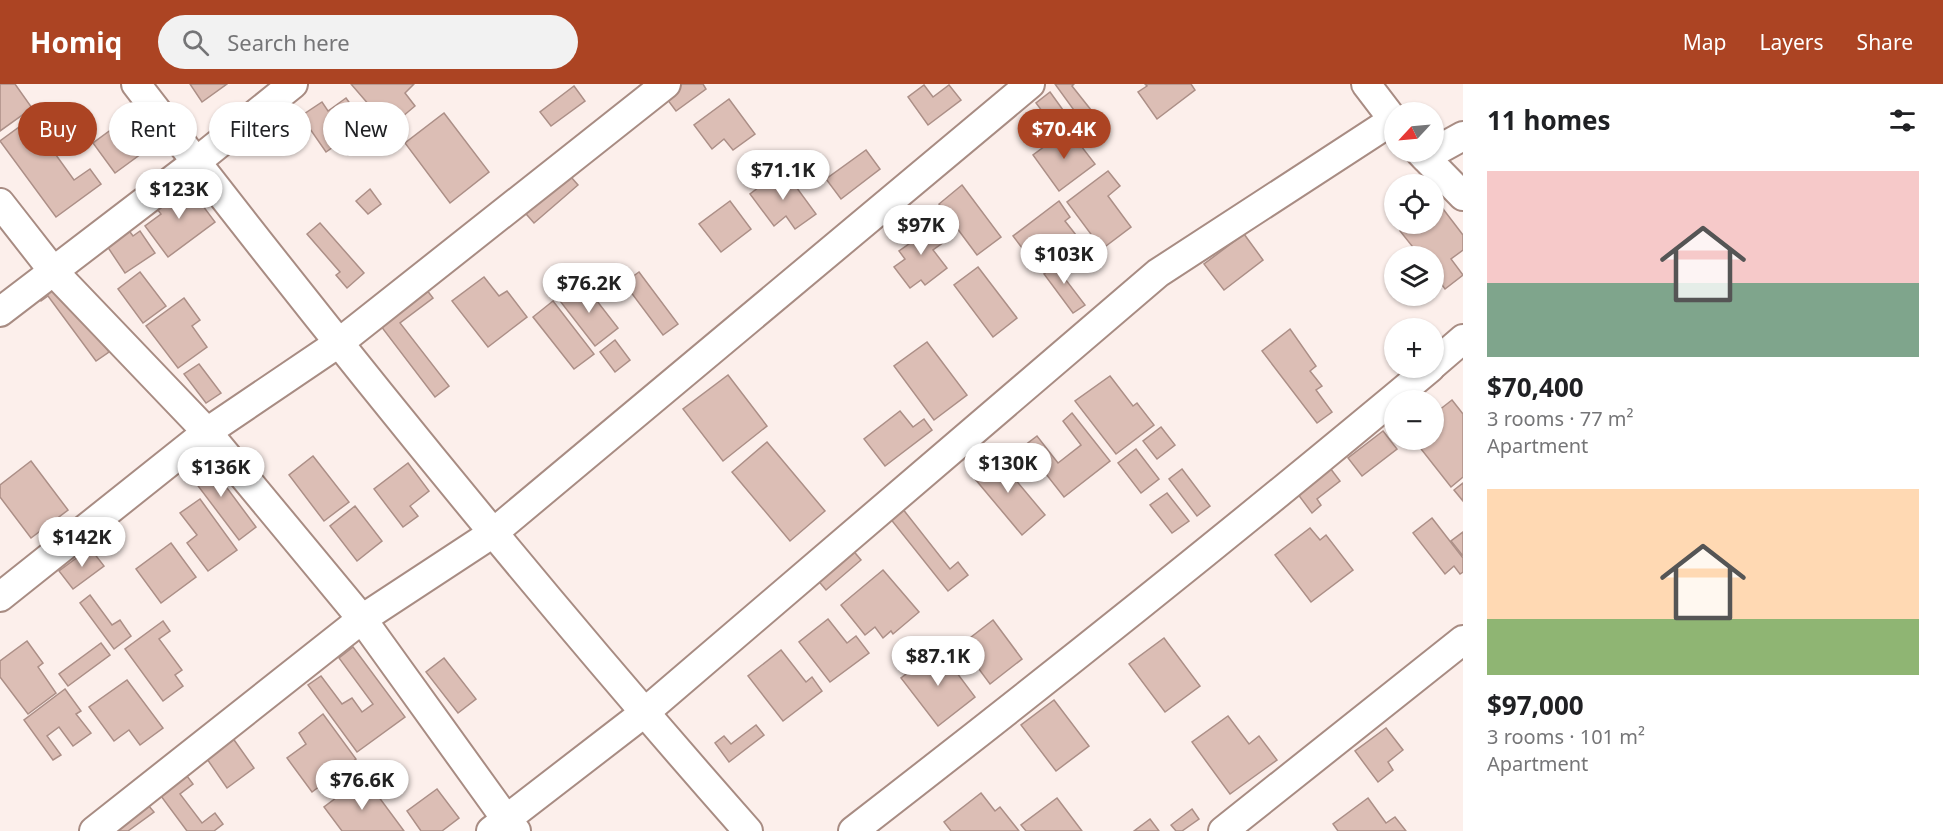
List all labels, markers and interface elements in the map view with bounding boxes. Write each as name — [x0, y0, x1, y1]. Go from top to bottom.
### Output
search box — [158, 15, 578, 69]
text: Homiq — [30, 23, 122, 61]
icon: search — [179, 26, 212, 59]
text: Search here — [227, 27, 350, 57]
text: Map — [1683, 28, 1727, 56]
text: Layers — [1760, 28, 1824, 56]
text: Share — [1857, 28, 1913, 56]
chip: Buy — [18, 102, 97, 156]
chip: Rent — [109, 102, 197, 156]
chip: Filters — [209, 102, 311, 156]
chip: New — [323, 102, 409, 156]
north arrow — [1384, 102, 1444, 162]
map controls — [1384, 102, 1444, 450]
text: 11 homes — [1487, 102, 1611, 138]
icon: filters — [1886, 104, 1919, 137]
pin: $70.4K — [1015, 109, 1113, 160]
text: $70.4K — [1032, 115, 1096, 142]
pin: $71.1K — [734, 150, 832, 201]
text: $71.1K — [751, 156, 815, 183]
pin: $123K — [137, 169, 221, 220]
button: locate — [1384, 174, 1444, 234]
text: $123K — [149, 175, 209, 202]
pin: $97K — [885, 205, 957, 256]
icon: home — [1649, 210, 1757, 318]
text: $97K — [897, 211, 945, 238]
pin: $103K — [1022, 234, 1106, 285]
text: $103K — [1034, 240, 1094, 267]
button: layers — [1384, 246, 1444, 306]
pin: $76.2K — [540, 263, 638, 314]
text: $76.2K — [557, 269, 621, 296]
button: + — [1384, 318, 1444, 378]
text: $70,400 — [1487, 369, 1584, 405]
button: − — [1384, 390, 1444, 450]
text: 3 rooms · 77 m² — [1487, 405, 1634, 432]
text: Apartment — [1487, 432, 1588, 459]
pin: $130K — [966, 443, 1050, 494]
pin: $136K — [179, 447, 263, 498]
text: $130K — [978, 449, 1038, 476]
text: $136K — [191, 453, 251, 480]
pin: $142K — [40, 517, 124, 568]
text: $142K — [52, 523, 112, 550]
icon: home — [1649, 528, 1757, 636]
pin: $87.1K — [889, 636, 987, 687]
text: $87.1K — [906, 642, 970, 669]
text: $97,000 — [1487, 687, 1584, 723]
text: 3 rooms · 101 m² — [1487, 723, 1645, 750]
text: Apartment — [1487, 750, 1588, 777]
pin: $76.6K — [313, 760, 411, 811]
text: $76.6K — [330, 766, 394, 793]

